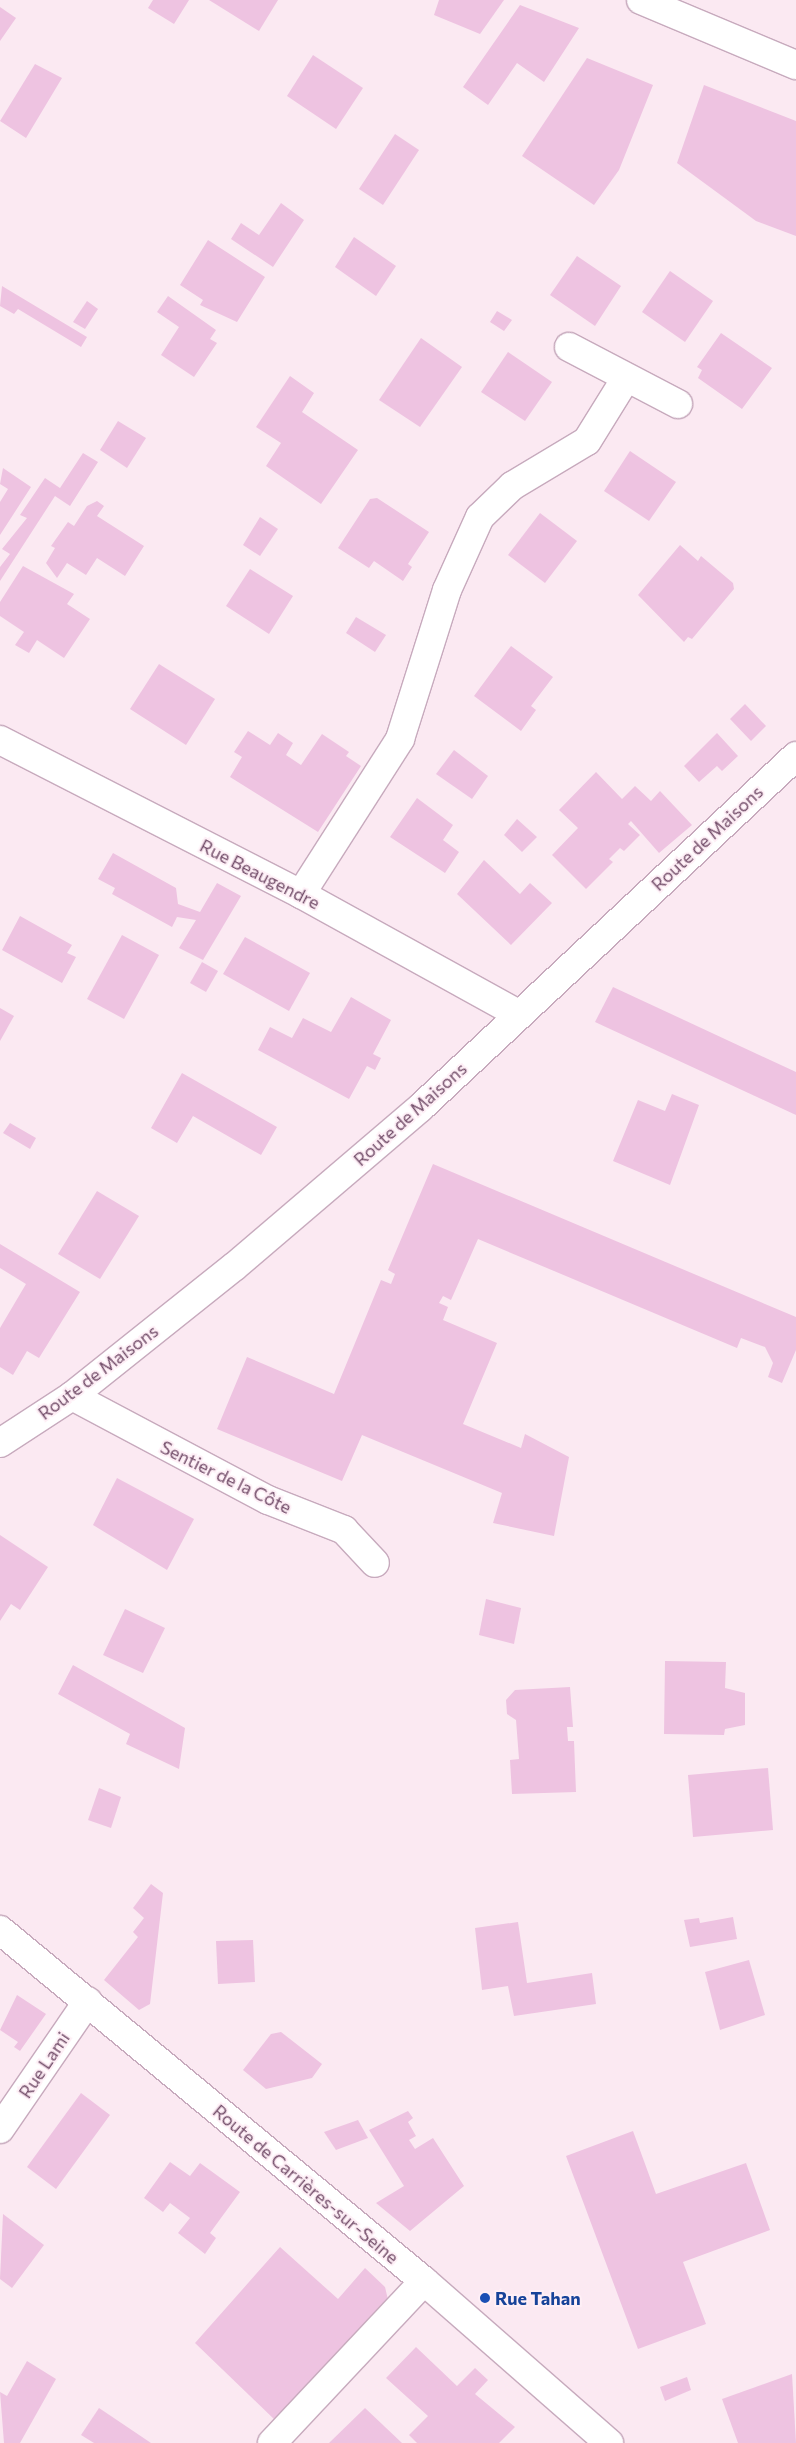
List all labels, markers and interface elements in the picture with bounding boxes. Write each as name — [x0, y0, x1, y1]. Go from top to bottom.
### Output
street label: Route de Maisons — [647, 781, 767, 895]
street label: Rue Beaugendre — [196, 834, 324, 914]
street label: Route de Maisons — [349, 1058, 471, 1170]
street label: Route de Maisons — [34, 1320, 162, 1424]
street label: Sentier de la Côte — [157, 1436, 295, 1518]
street label: Rue Lami — [14, 2028, 74, 2102]
street label: Route de Carrières-sur-Seine — [209, 2100, 403, 2268]
place label: Rue Tahan — [495, 2287, 581, 2309]
marker: Rue Tahan — [479, 2292, 491, 2304]

